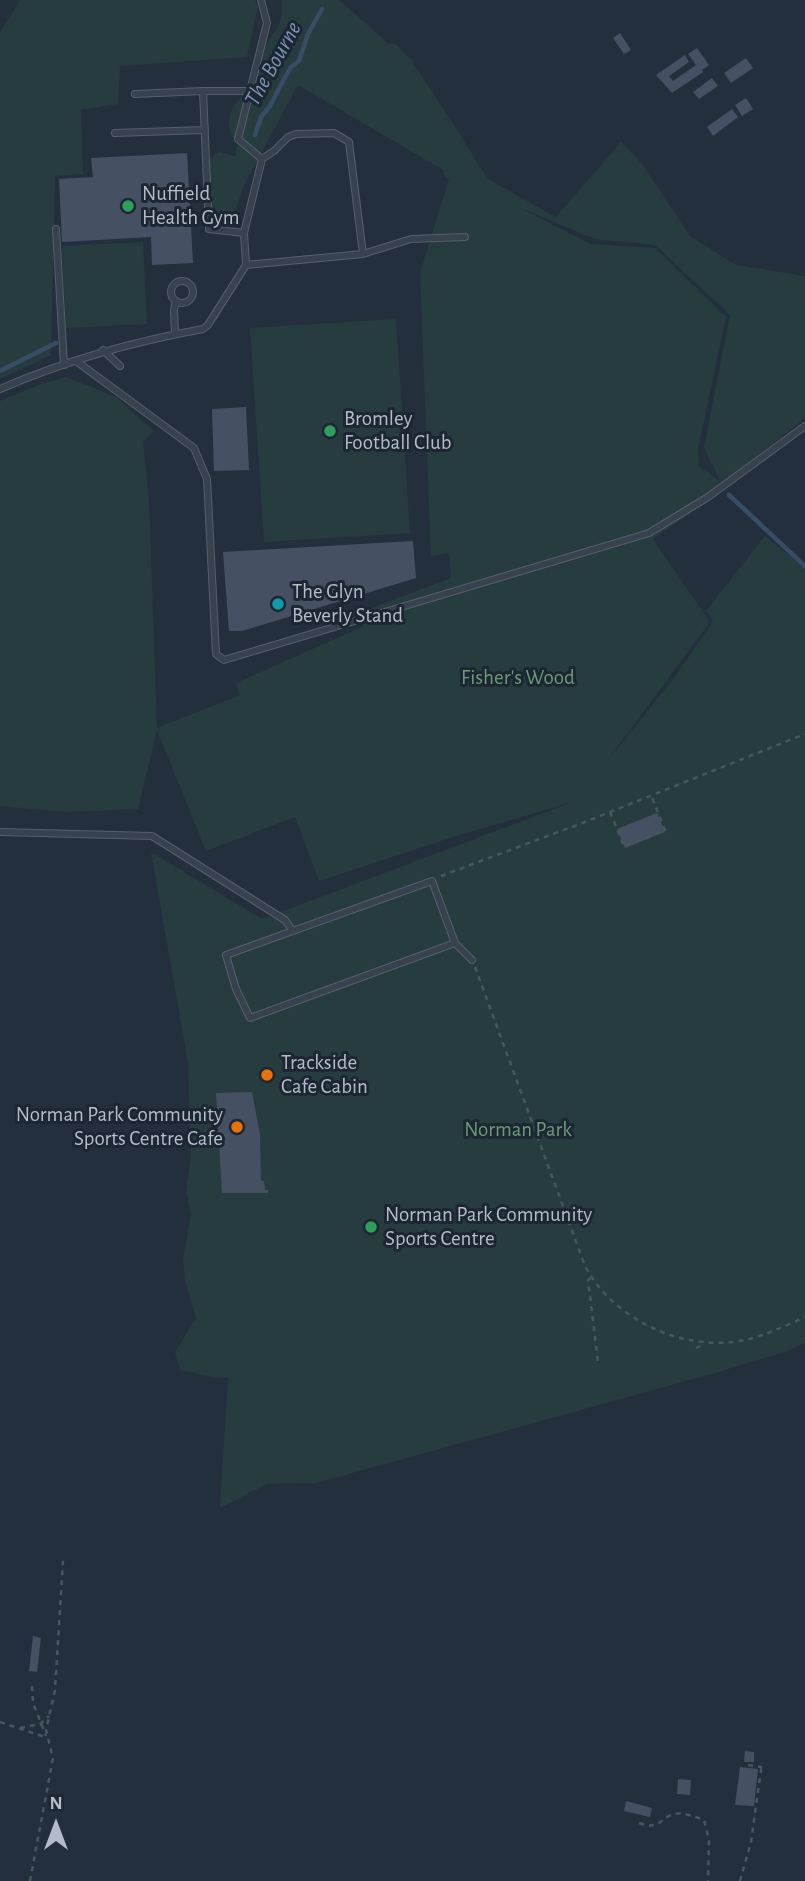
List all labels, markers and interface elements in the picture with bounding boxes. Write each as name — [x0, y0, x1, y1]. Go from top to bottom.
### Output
water label: The Bourne — [239, 17, 307, 111]
place label: Nuffield Health Gym — [142, 181, 240, 231]
marker: Nuffield Health Gym — [120, 198, 136, 214]
place label: Bromley Football Club — [344, 406, 452, 456]
marker: Bromley Football Club — [322, 423, 338, 439]
place label: The Glyn Beverly Stand — [292, 579, 403, 629]
marker: The Glyn Beverly Stand — [270, 596, 286, 612]
park label: Fisher's Wood — [461, 665, 575, 691]
place label: Trackside Cafe Cabin — [281, 1050, 368, 1100]
marker: Trackside Cafe Cabin — [259, 1067, 275, 1083]
place label: Norman Park Community Sports Centre Cafe — [16, 1102, 223, 1152]
park label: Norman Park — [464, 1117, 572, 1143]
marker: Norman Park Community Sports Centre Cafe — [229, 1119, 245, 1135]
place label: Norman Park Community Sports Centre — [385, 1202, 592, 1252]
marker: Norman Park Community Sports Centre — [363, 1219, 379, 1235]
north arrow — [21, 1790, 91, 1860]
text: N — [49, 1794, 63, 1813]

